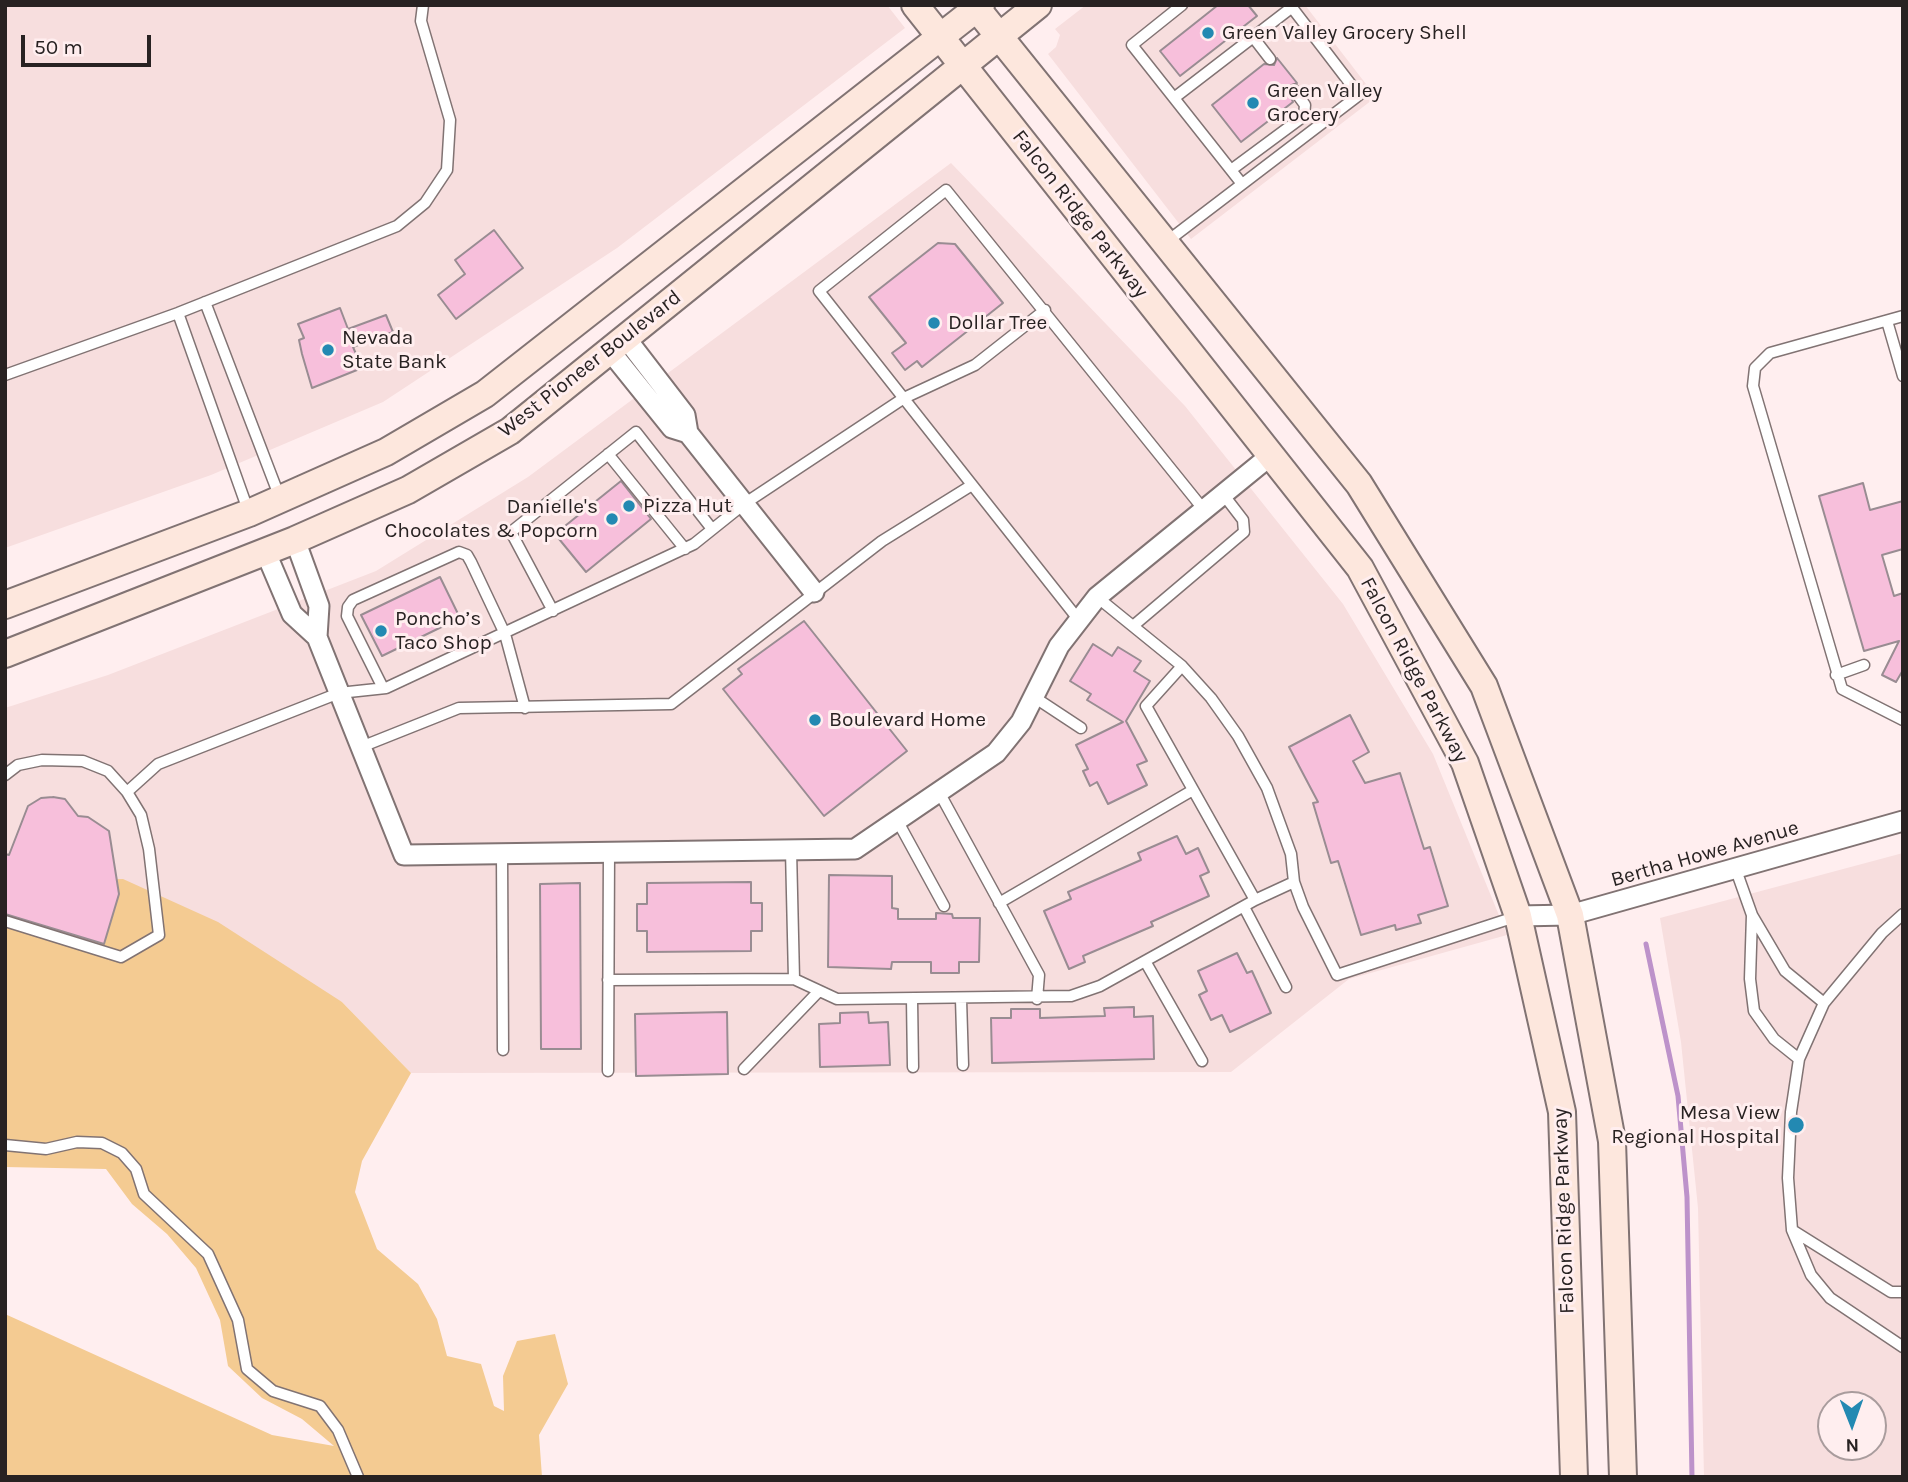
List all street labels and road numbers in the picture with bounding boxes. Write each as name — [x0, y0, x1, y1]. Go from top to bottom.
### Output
street label: Falcon Ridge Parkway — [1007, 125, 1153, 303]
street label: West Pioneer Boulevard — [494, 285, 686, 443]
street label: Falcon Ridge Parkway — [1354, 573, 1474, 767]
street label: Bertha Howe Avenue — [1608, 815, 1802, 893]
street label: Falcon Ridge Parkway — [1548, 1107, 1580, 1315]

